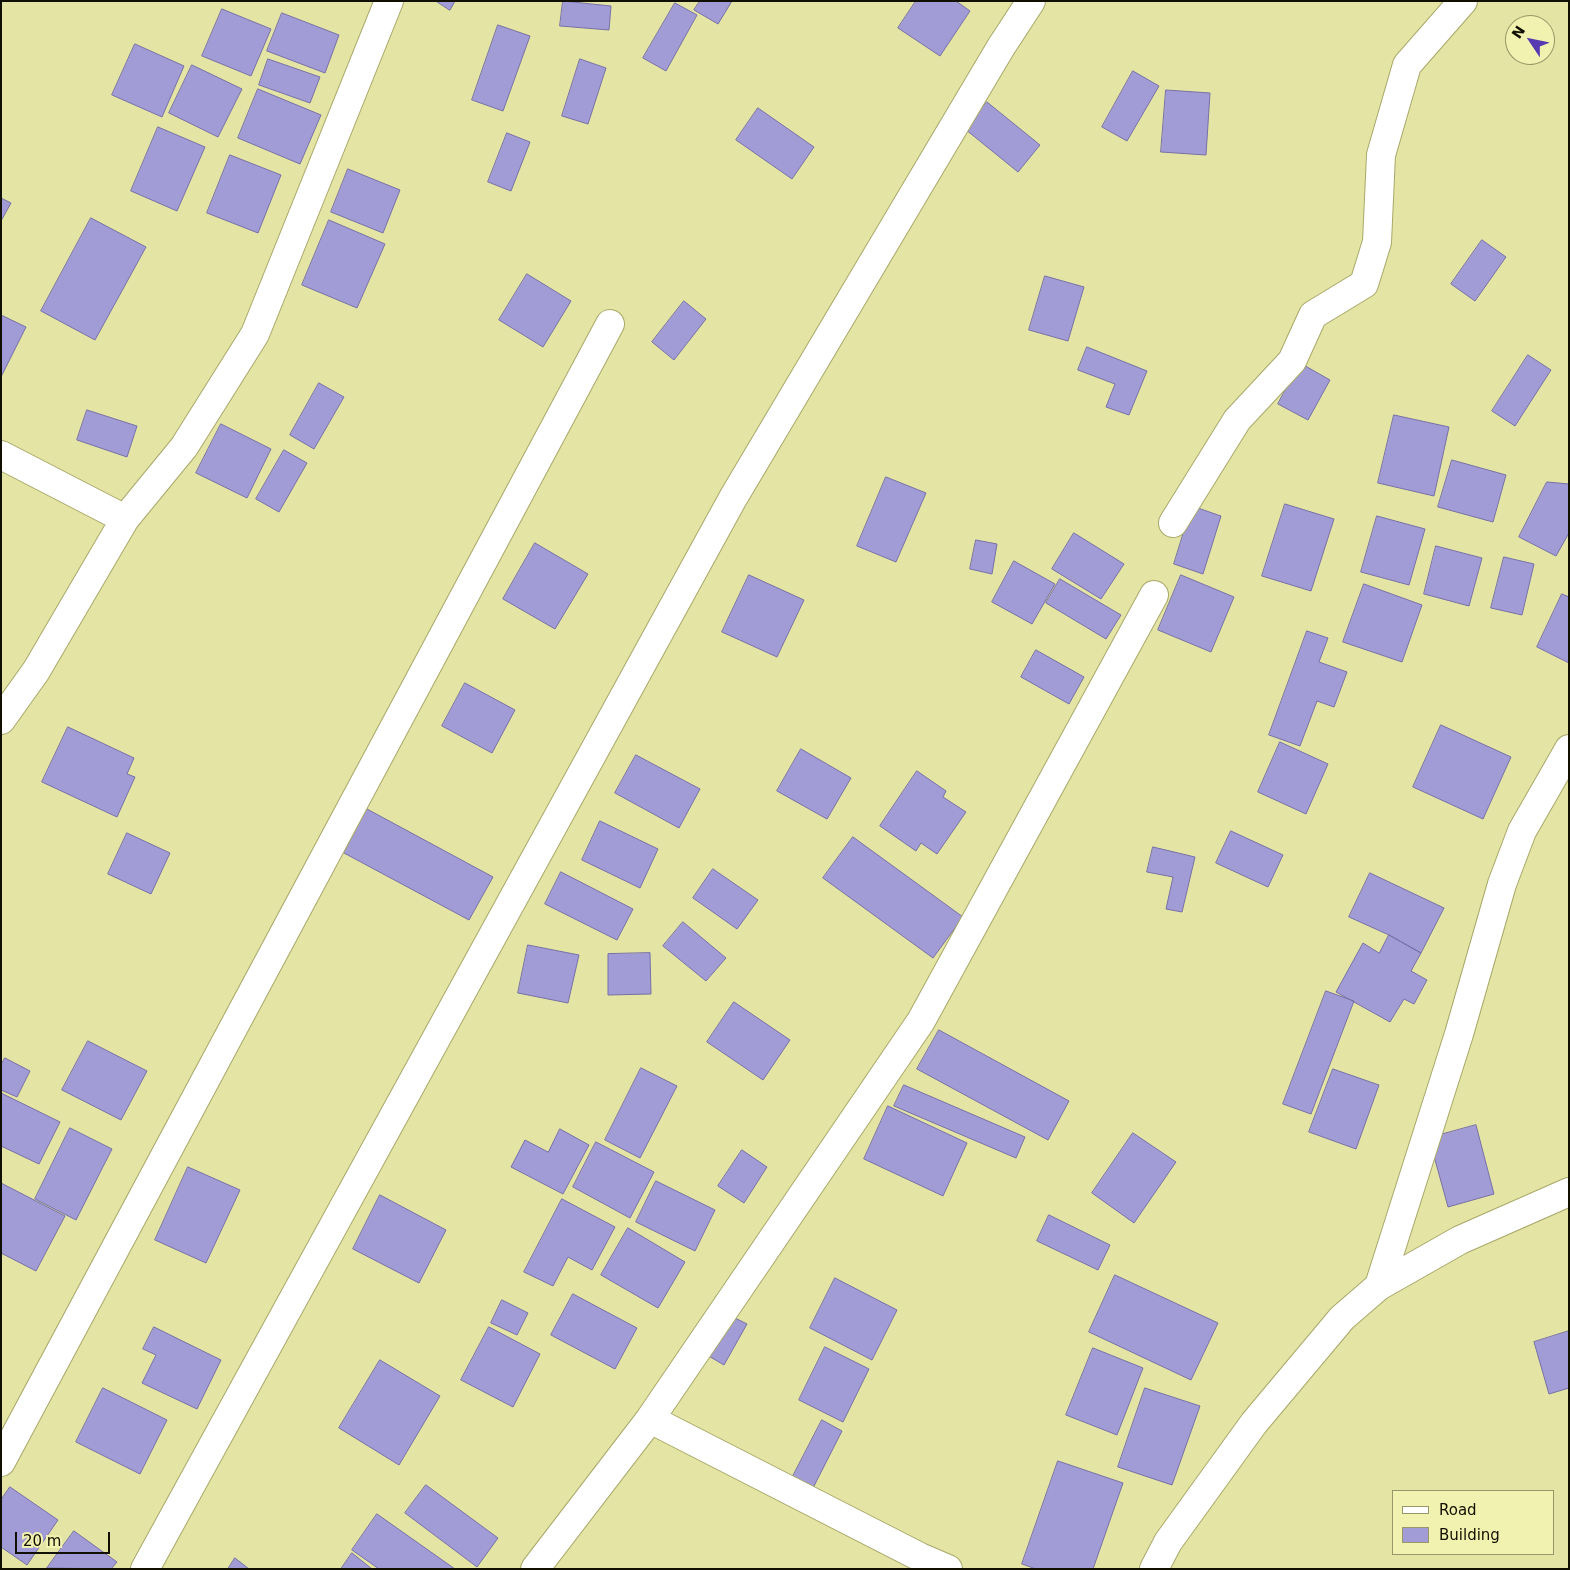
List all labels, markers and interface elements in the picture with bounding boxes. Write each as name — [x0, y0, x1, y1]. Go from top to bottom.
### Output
north arrow — [1505, 15, 1555, 65]
text: N — [1508, 23, 1528, 42]
legend — [1392, 1490, 1555, 1555]
text: Road — [1439, 1501, 1477, 1519]
scale bar — [18, 1522, 112, 1554]
text: Building — [1439, 1526, 1500, 1544]
text: 20 m — [23, 1532, 61, 1550]

